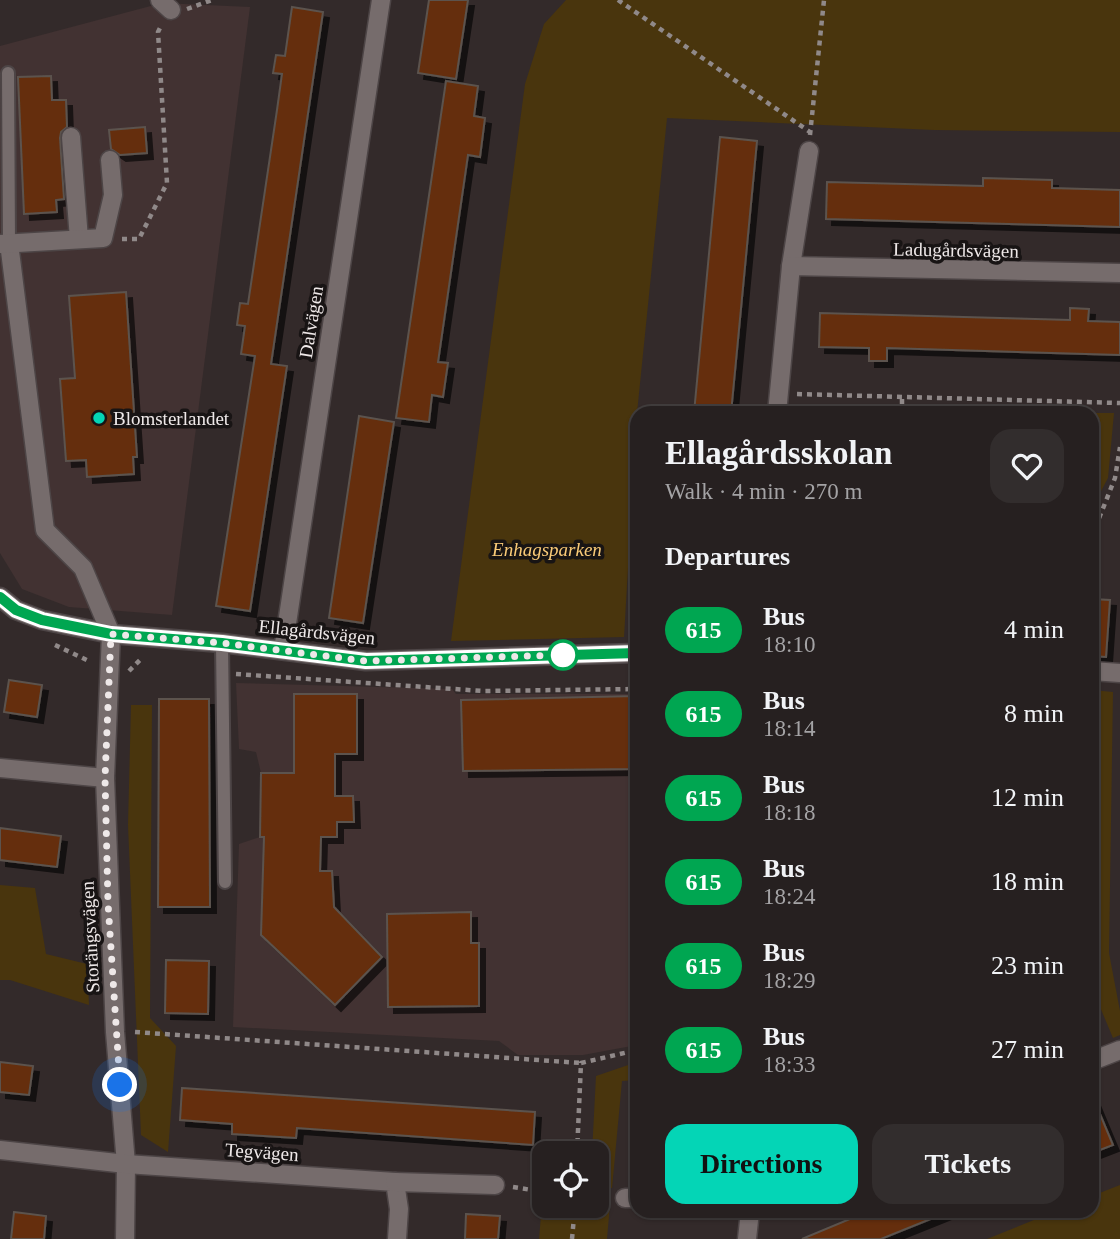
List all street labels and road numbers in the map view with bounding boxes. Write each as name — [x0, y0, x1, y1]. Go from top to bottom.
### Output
street label: Ladugårdsvägen — [893, 238, 1019, 262]
street label: Dalvägen — [295, 284, 327, 360]
street label: Ellagårdsvägen — [258, 615, 377, 649]
street label: Storängsvägen — [77, 880, 103, 993]
street label: Tegvägen — [225, 1139, 300, 1165]

